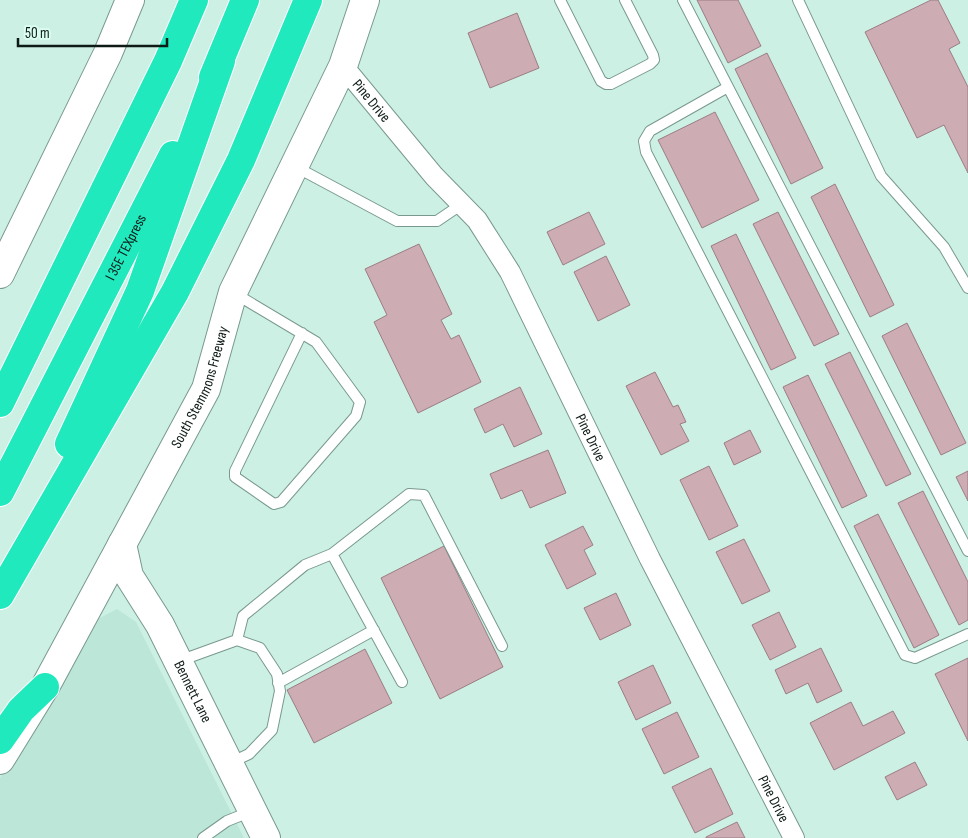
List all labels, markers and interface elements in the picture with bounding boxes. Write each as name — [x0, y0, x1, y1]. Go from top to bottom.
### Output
scale bar — [18, 15, 166, 47]
text: 50 m — [25, 24, 50, 43]
street label: Pine Drive — [348, 75, 395, 126]
street label: I 35E TEXpress — [101, 211, 150, 284]
street label: South Stemmons Freeway — [166, 324, 233, 451]
street label: Pine Drive — [571, 411, 610, 464]
street label: Bennett Lane — [170, 657, 216, 726]
street label: Pine Drive — [754, 772, 794, 825]

